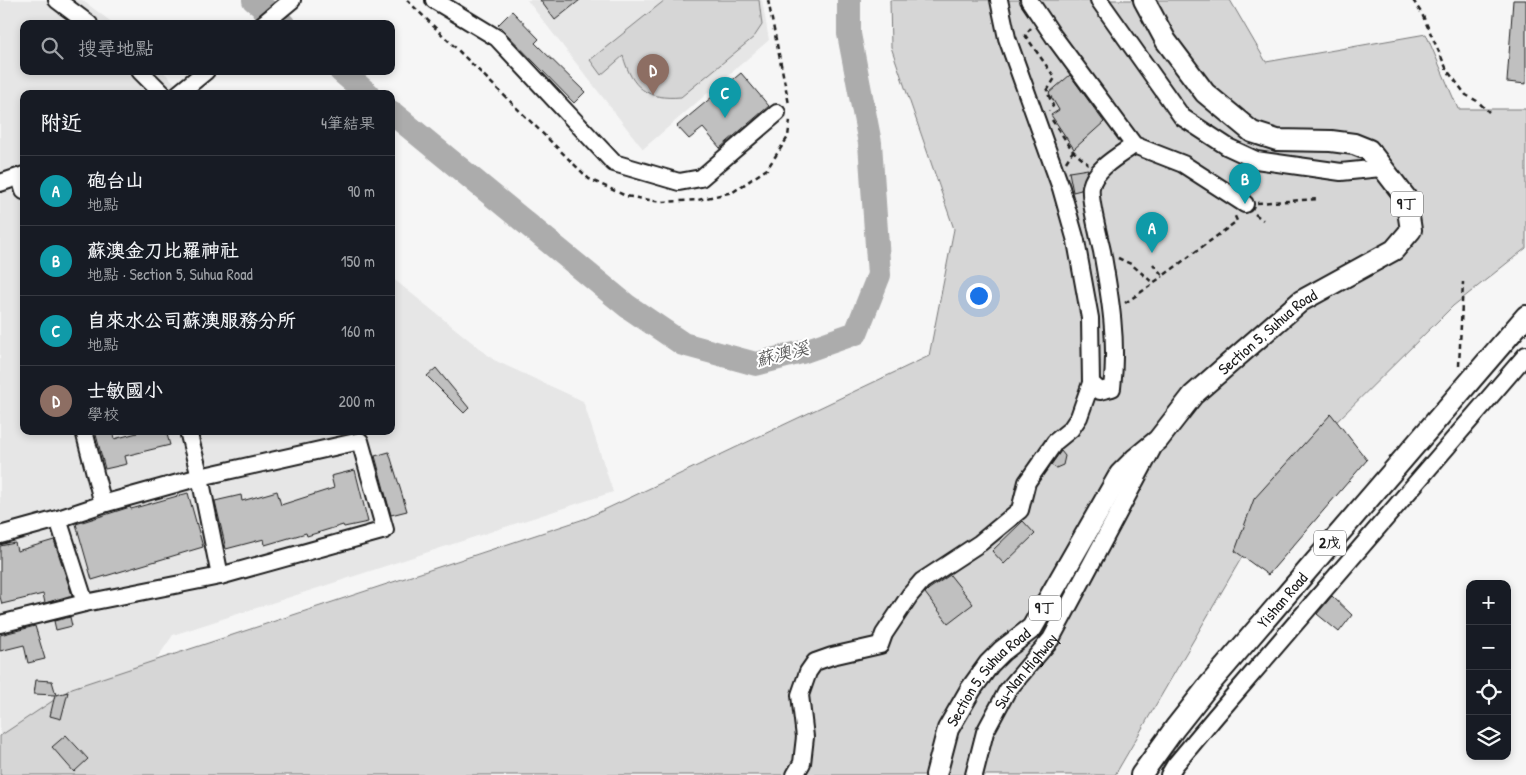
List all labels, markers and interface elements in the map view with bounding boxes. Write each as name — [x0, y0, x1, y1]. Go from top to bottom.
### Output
search box — [20, 20, 395, 75]
icon: search — [38, 34, 66, 62]
text: 搜尋地點 — [78, 35, 154, 61]
pin: D — [637, 54, 669, 95]
pin: C — [709, 77, 741, 118]
text: 附近 — [40, 108, 82, 137]
text: 4筆結果 — [321, 112, 375, 134]
pin: B — [1229, 163, 1261, 204]
text: 砲台山 — [87, 167, 144, 193]
text: A — [52, 180, 60, 202]
text: 90 m — [347, 180, 375, 202]
road number: 9丁 — [1391, 192, 1423, 216]
text: 地點 — [87, 193, 119, 215]
pin: A — [1136, 212, 1168, 253]
text: 蘇澳金刀比羅神社 — [87, 237, 239, 263]
text: B — [52, 250, 60, 272]
text: 150 m — [341, 250, 375, 272]
text: 地點 · Section 5, Suhua Road — [87, 263, 253, 285]
your location — [966, 283, 992, 309]
street label: Section 5, Suhua Road — [1213, 283, 1321, 379]
text: 自來水公司蘇澳服務分所 — [87, 307, 296, 333]
text: C — [52, 320, 60, 342]
text: 160 m — [341, 320, 375, 342]
text: 地點 — [87, 333, 119, 355]
water label: 蘇澳溪 — [753, 335, 812, 372]
text: 士敏國小 — [87, 377, 163, 403]
text: D — [52, 390, 60, 412]
text: 200 m — [339, 390, 375, 412]
text: 學校 — [87, 403, 119, 425]
road number: 2戊 — [1314, 530, 1346, 556]
street label: Yishan Road — [1252, 567, 1312, 633]
map controls — [1466, 580, 1511, 760]
button: + — [1466, 580, 1511, 625]
road number: 9丁 — [1029, 596, 1061, 620]
street label: Section 5, Suhua Road — [941, 622, 1035, 730]
button: − — [1466, 625, 1511, 670]
street label: Su-Nan Highway — [989, 630, 1063, 713]
button: locate — [1466, 670, 1511, 715]
button: layers — [1466, 715, 1511, 760]

